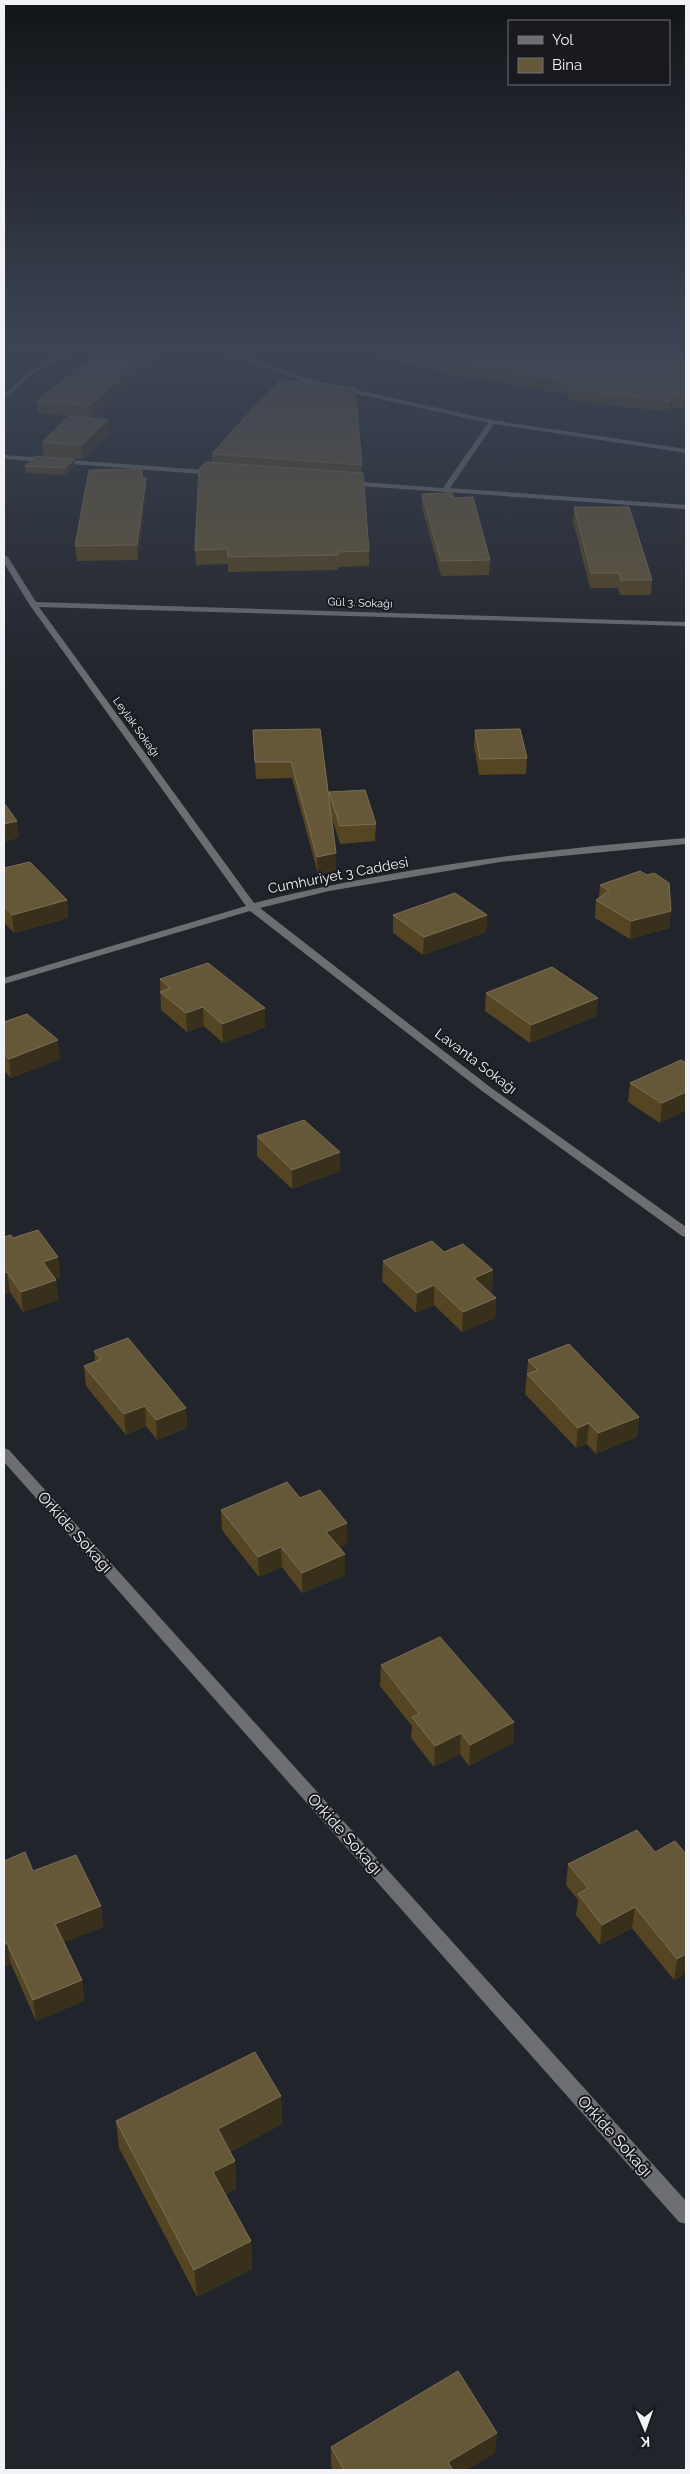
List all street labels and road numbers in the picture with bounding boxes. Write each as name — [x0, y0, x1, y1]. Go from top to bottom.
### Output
street label: Gül 3. Sokağı — [327, 595, 393, 611]
street label: Leylak Sokağı — [110, 695, 162, 759]
street label: Cumhuriyet 3 Caddesi — [266, 854, 410, 896]
street label: Lavanta Sokağı — [432, 1025, 520, 1097]
street label: Orkide Sokağı — [34, 1487, 116, 1577]
street label: Orkide Sokağı — [304, 1789, 386, 1879]
street label: Orkide Sokağı — [574, 2091, 656, 2181]

